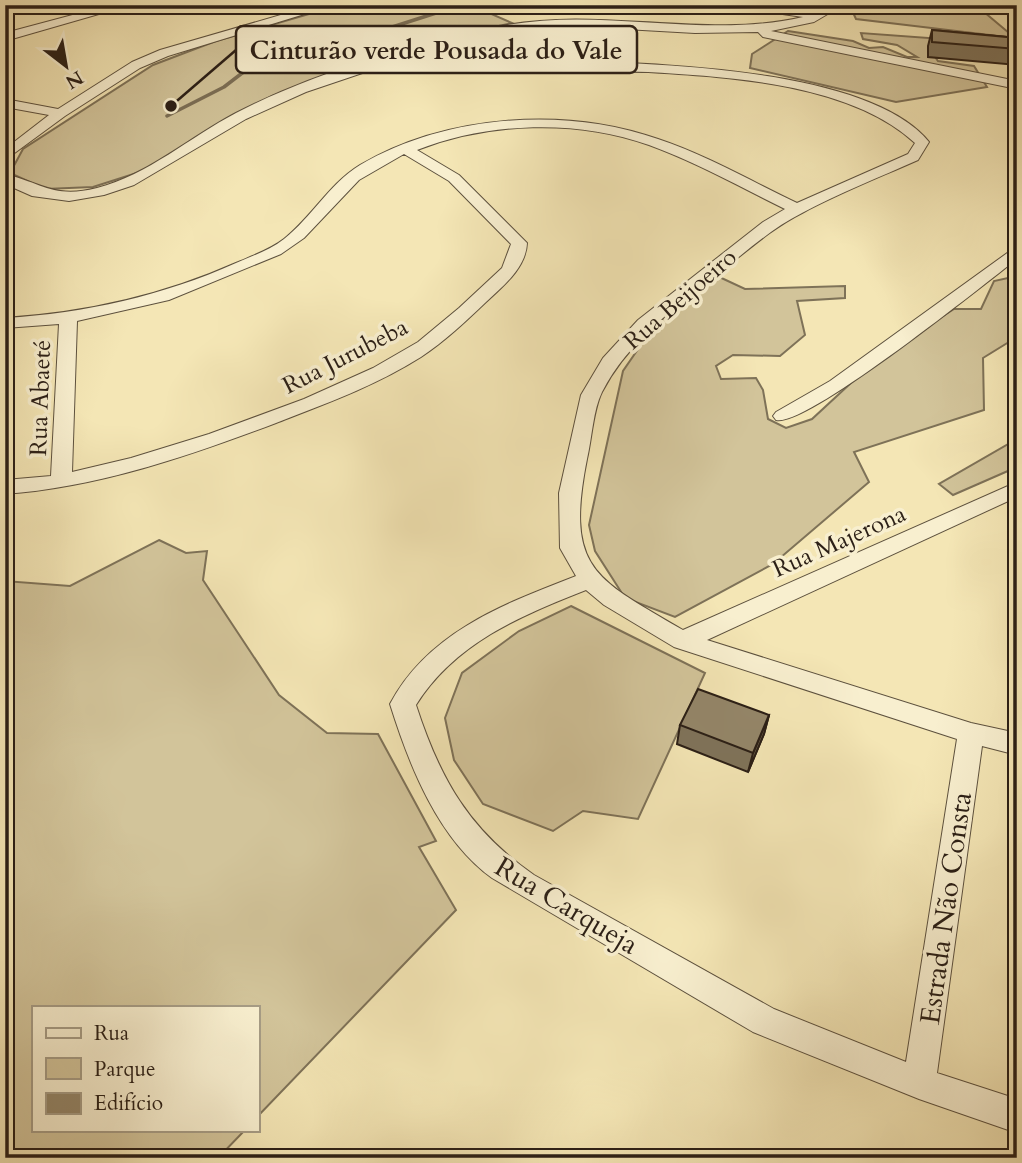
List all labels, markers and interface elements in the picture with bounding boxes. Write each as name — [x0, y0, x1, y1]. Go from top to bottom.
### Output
callout: Cinturão verde Pousada do Vale — [236, 26, 637, 73]
north arrow — [32, 32, 102, 102]
text: Cinturão verde Pousada do Vale — [249, 33, 623, 68]
text: N — [60, 64, 88, 95]
street label: Rua Beijoeiro — [617, 241, 744, 358]
street label: Rua Jurubeba — [277, 310, 414, 402]
street label: Rua Abaeté — [22, 339, 59, 457]
street label: Rua Majerona — [767, 497, 912, 586]
street label: Estrada Não Consta — [911, 790, 981, 1027]
street label: Rua Carqueja — [488, 848, 645, 964]
legend — [32, 1006, 259, 1132]
text: Rua — [94, 1019, 129, 1048]
text: Parque — [94, 1055, 155, 1084]
text: Edifício — [94, 1089, 163, 1118]

